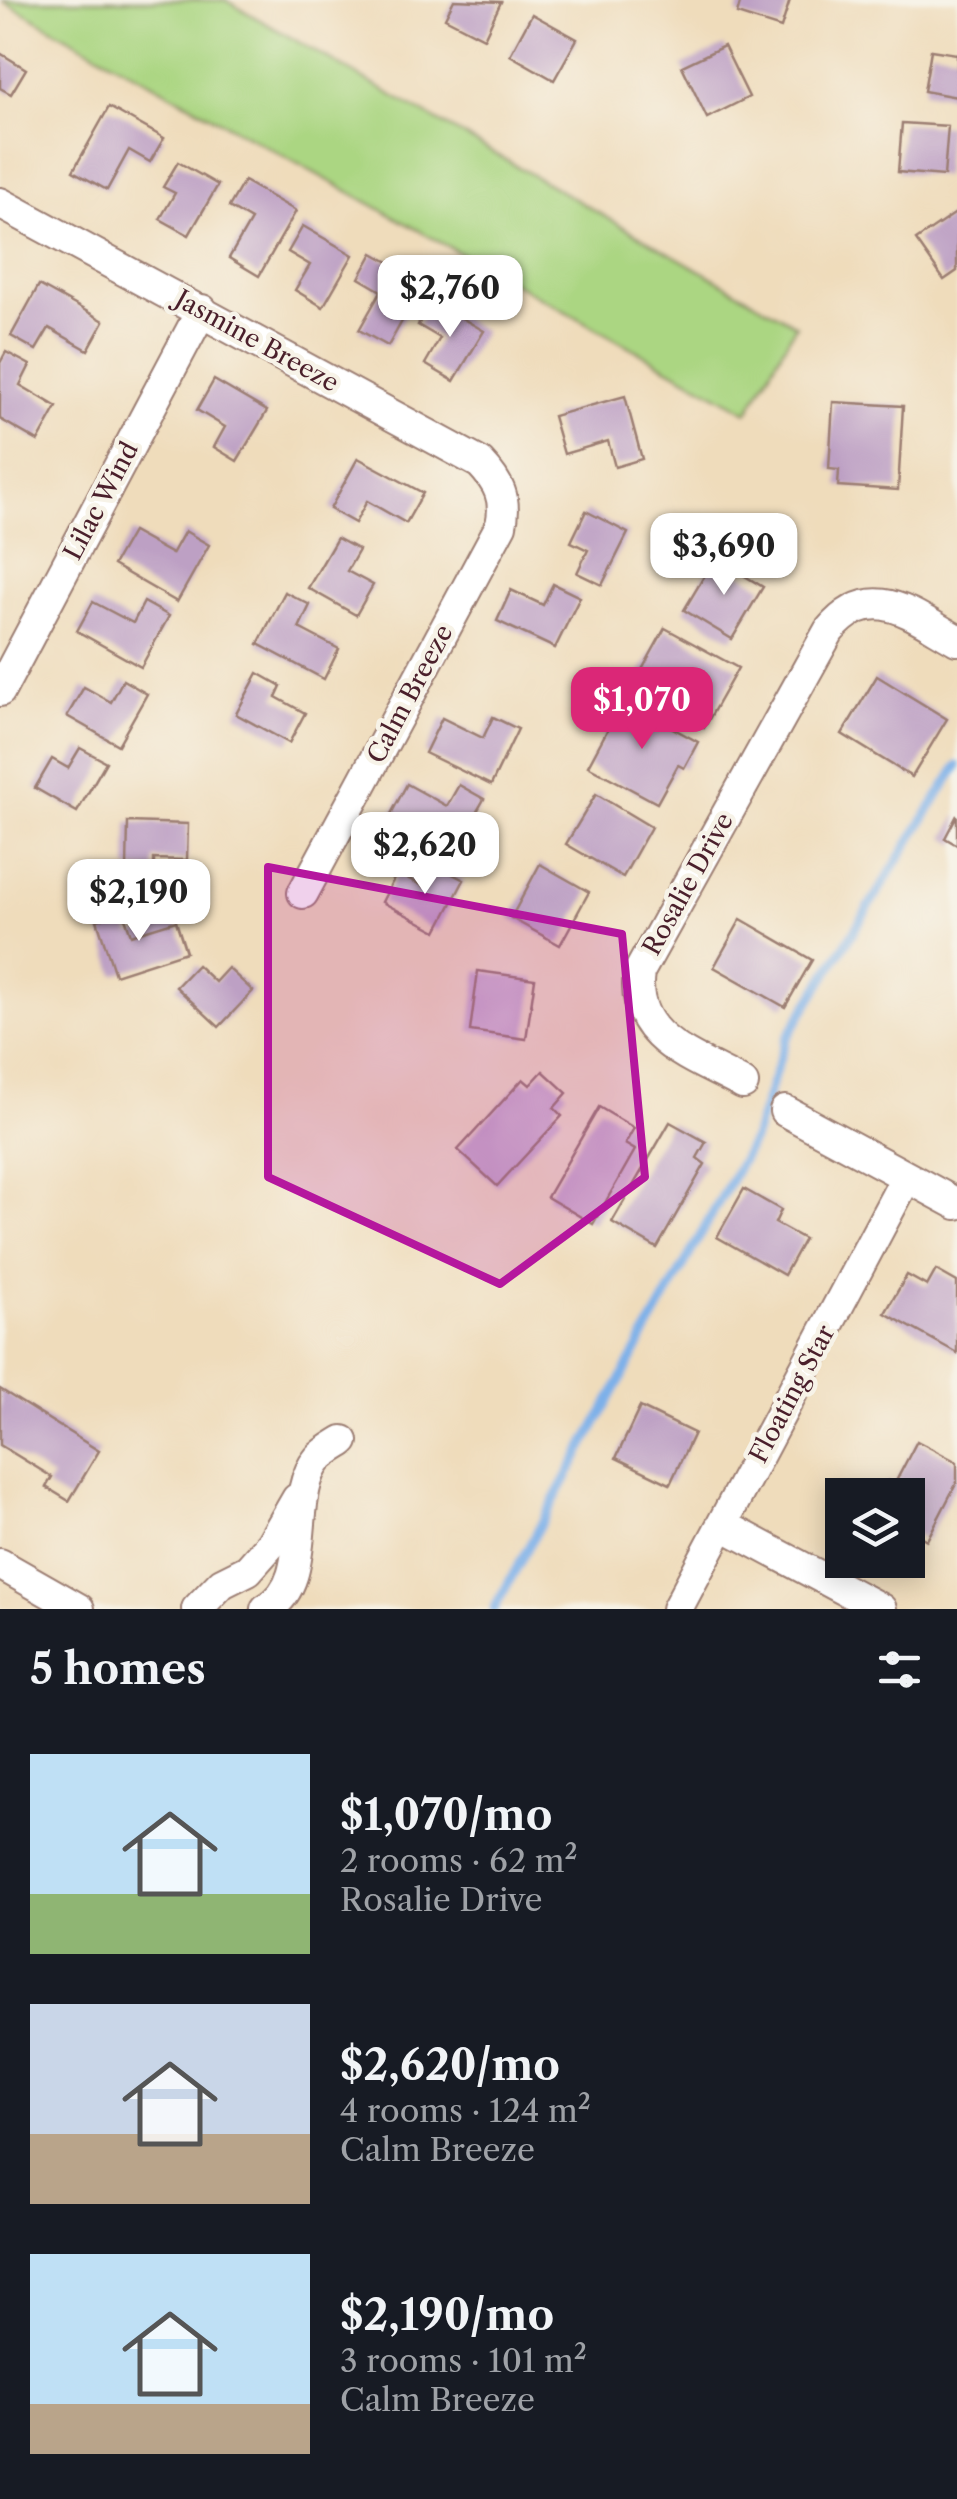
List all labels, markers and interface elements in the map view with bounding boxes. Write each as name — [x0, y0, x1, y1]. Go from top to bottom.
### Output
pin: $2,760 — [369, 255, 531, 340]
text: $2,760 — [400, 268, 500, 307]
street label: Jasmine Breeze — [166, 281, 344, 399]
street label: Lilac Wind — [57, 437, 145, 565]
pin: $3,690 — [643, 513, 805, 598]
text: $3,690 — [672, 526, 776, 565]
street label: Calm Breeze — [361, 619, 459, 769]
pin: $1,070 — [561, 667, 723, 752]
text: $1,070 — [593, 680, 691, 719]
street label: Rosalie Drive — [636, 807, 740, 961]
pin: $2,620 — [344, 812, 506, 897]
text: $2,620 — [373, 825, 477, 864]
pin: $2,190 — [58, 859, 220, 944]
text: $2,190 — [89, 872, 189, 911]
street label: Floating Star — [743, 1319, 841, 1468]
map controls — [825, 1478, 925, 1578]
button: layers — [825, 1478, 925, 1578]
icon: filters — [872, 1642, 927, 1697]
text: 5 homes — [30, 1643, 206, 1695]
text: $1,070/mo — [340, 1789, 552, 1841]
icon: home — [110, 1794, 230, 1914]
text: 2 rooms · 62 m² — [340, 1841, 578, 1880]
text: Rosalie Drive — [340, 1880, 542, 1919]
text: $2,620/mo — [340, 2039, 560, 2091]
icon: home — [110, 2044, 230, 2164]
text: 4 rooms · 124 m² — [340, 2091, 591, 2130]
text: Calm Breeze — [340, 2130, 535, 2169]
text: $2,190/mo — [340, 2289, 554, 2341]
icon: home — [110, 2294, 230, 2414]
text: 3 rooms · 101 m² — [340, 2341, 587, 2380]
text: Calm Breeze — [340, 2380, 535, 2419]

